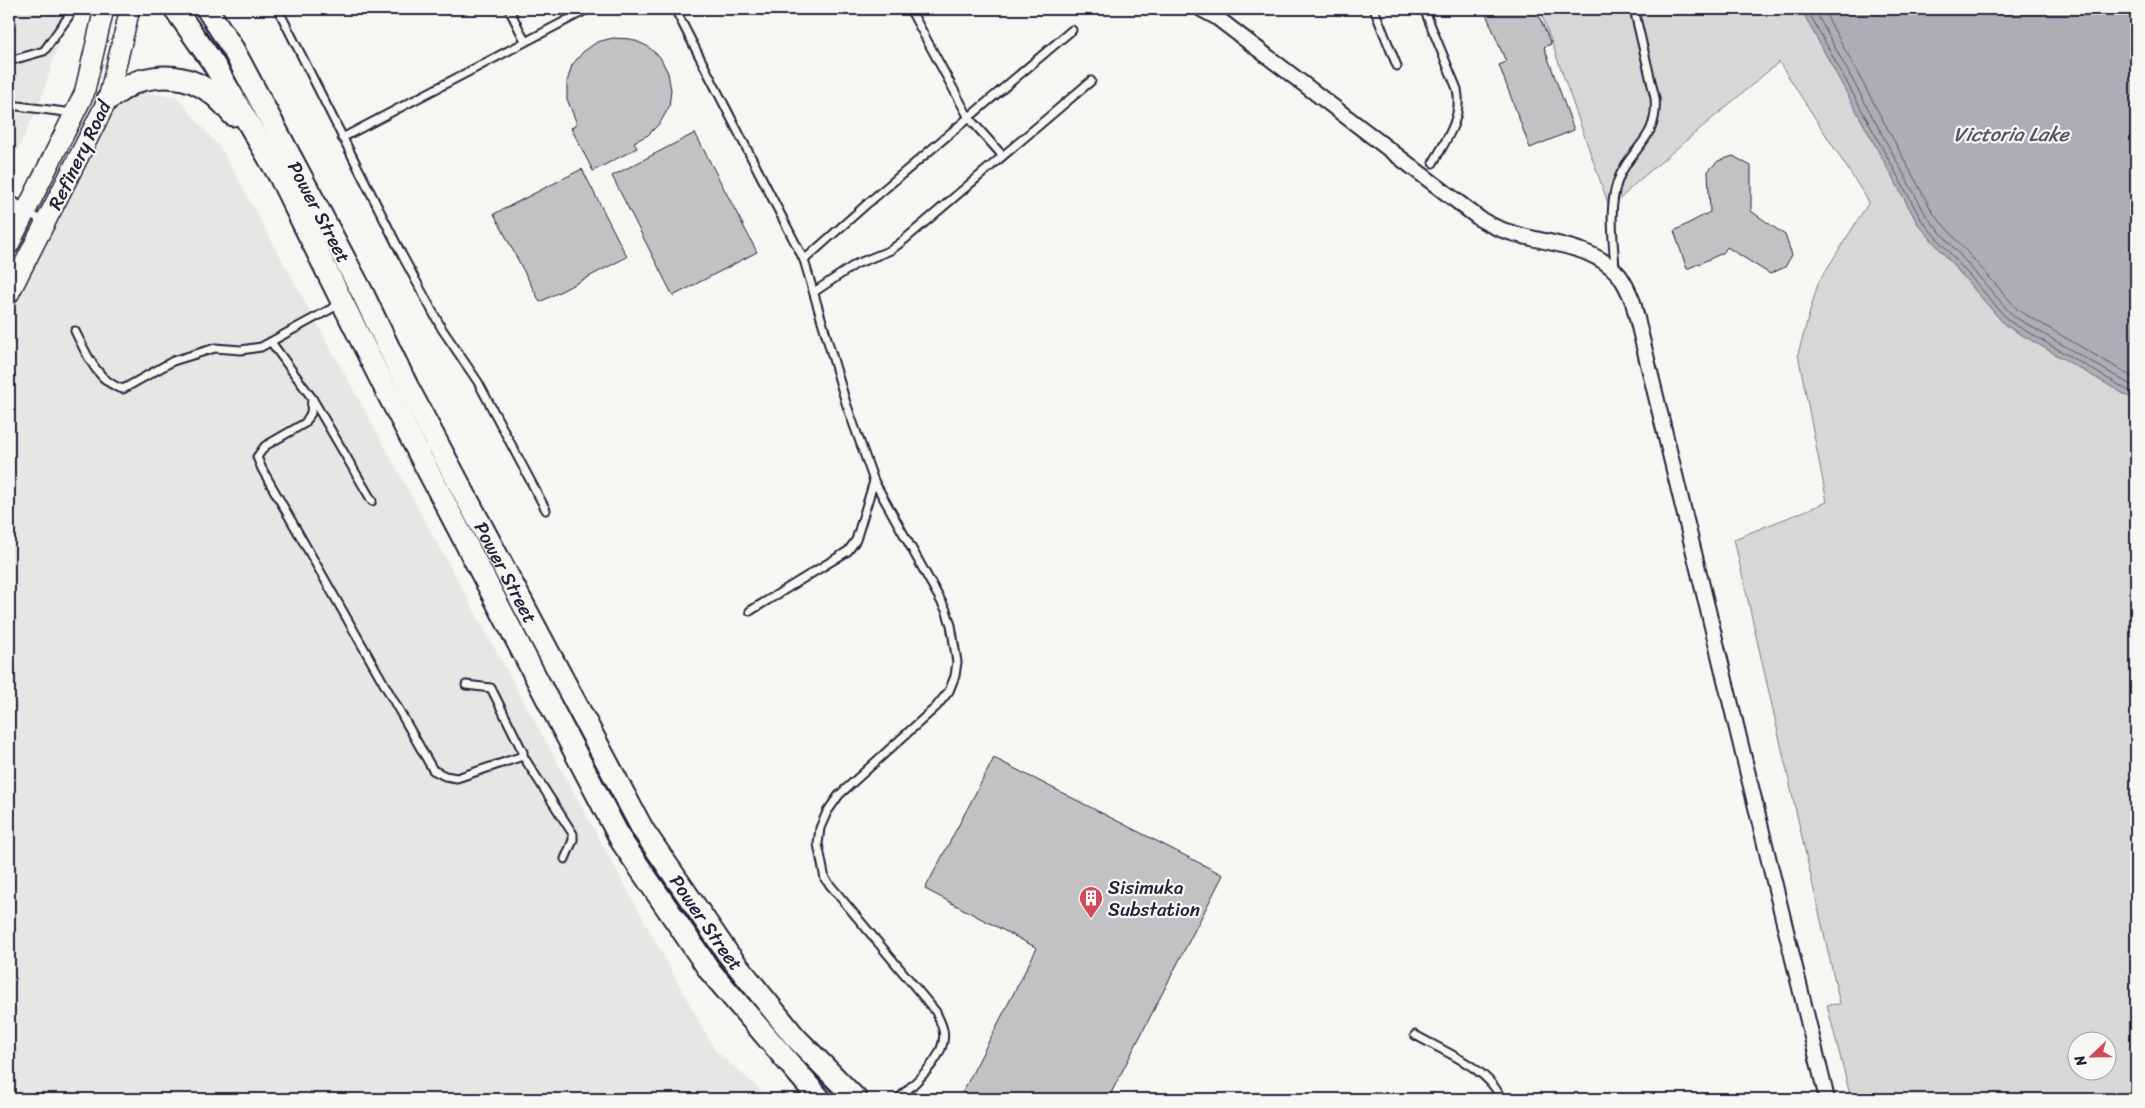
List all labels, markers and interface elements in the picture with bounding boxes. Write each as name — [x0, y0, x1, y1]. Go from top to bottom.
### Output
street label: Refinery Road — [39, 93, 121, 216]
water label: Victoria Lake — [1954, 117, 2071, 152]
street label: Power Street — [278, 155, 360, 269]
street label: Power Street — [465, 516, 546, 630]
street label: Power Street — [661, 867, 751, 978]
place label: Sisimuka Substation — [1108, 871, 1200, 926]
building icon: Sisimuka Substation — [1078, 885, 1104, 919]
north arrow — [2068, 1030, 2118, 1080]
text: N — [2067, 1051, 2094, 1071]

